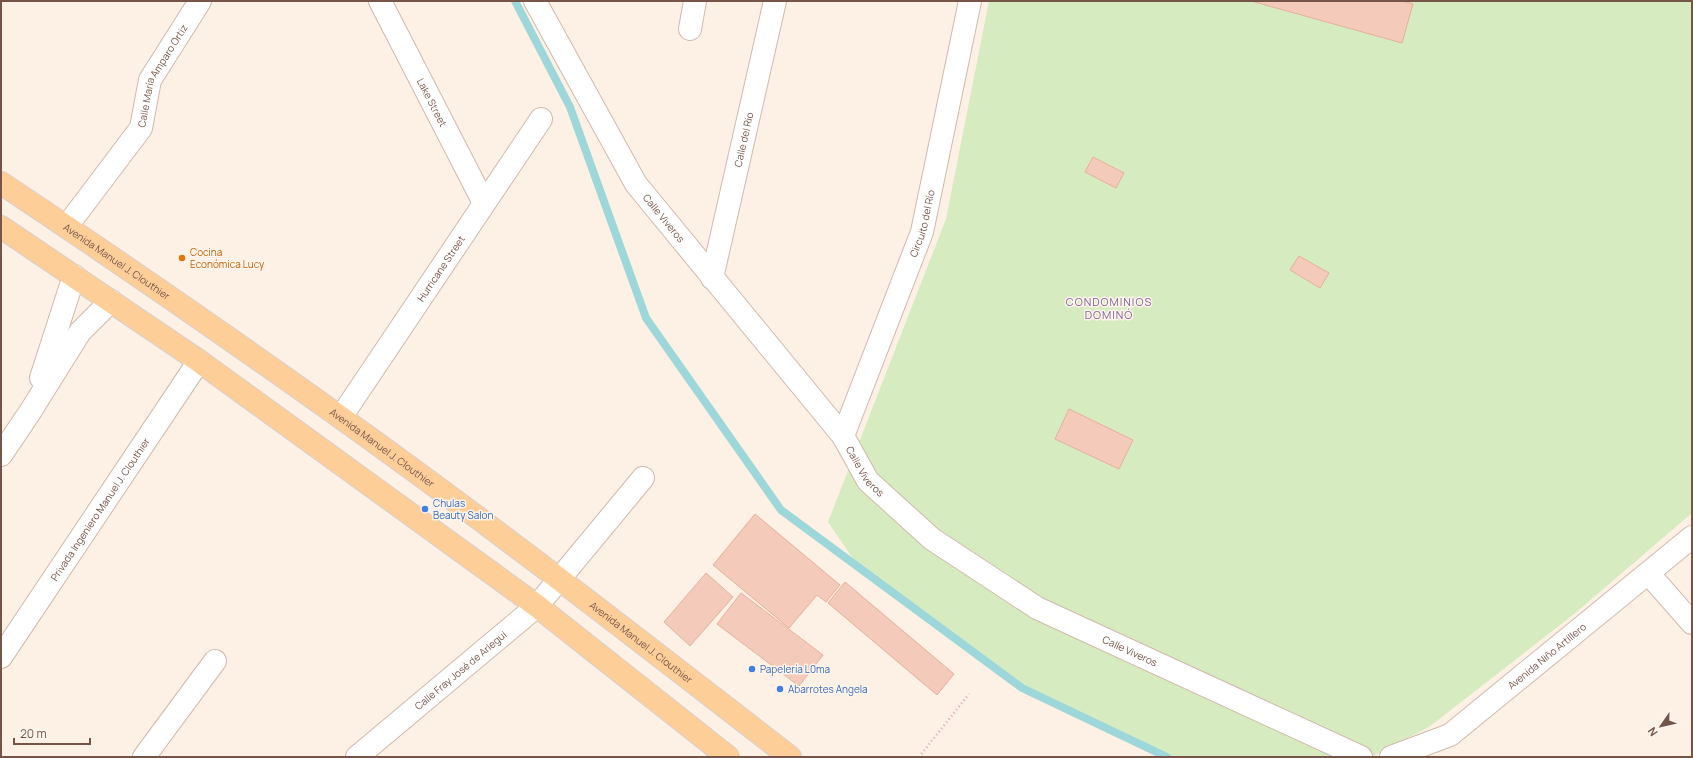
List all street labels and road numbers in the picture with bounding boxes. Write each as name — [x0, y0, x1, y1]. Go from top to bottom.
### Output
street label: Calle María Amparo Ortiz — [134, 21, 191, 129]
street label: Lake Street — [414, 76, 451, 129]
street label: Calle del Río — [730, 111, 757, 168]
street label: Circuito del Río — [906, 188, 938, 259]
street label: Calle Viveros — [640, 191, 688, 245]
street label: Avenida Manuel J. Clouthier — [61, 220, 173, 303]
street label: Hurricane Street — [414, 233, 468, 304]
street label: Avenida Manuel J. Clouthier — [327, 405, 438, 491]
street label: Privada Ingeniero Manuel J. Clouthier — [47, 434, 153, 583]
street label: Calle Viveros — [843, 443, 887, 499]
street label: Avenida Manuel J. Clouthier — [587, 598, 696, 686]
street label: Avenida Niño Artillero — [1505, 619, 1589, 692]
street label: Calle Fray José de Arlegui — [411, 628, 509, 713]
street label: Calle Viveros — [1100, 632, 1160, 669]

